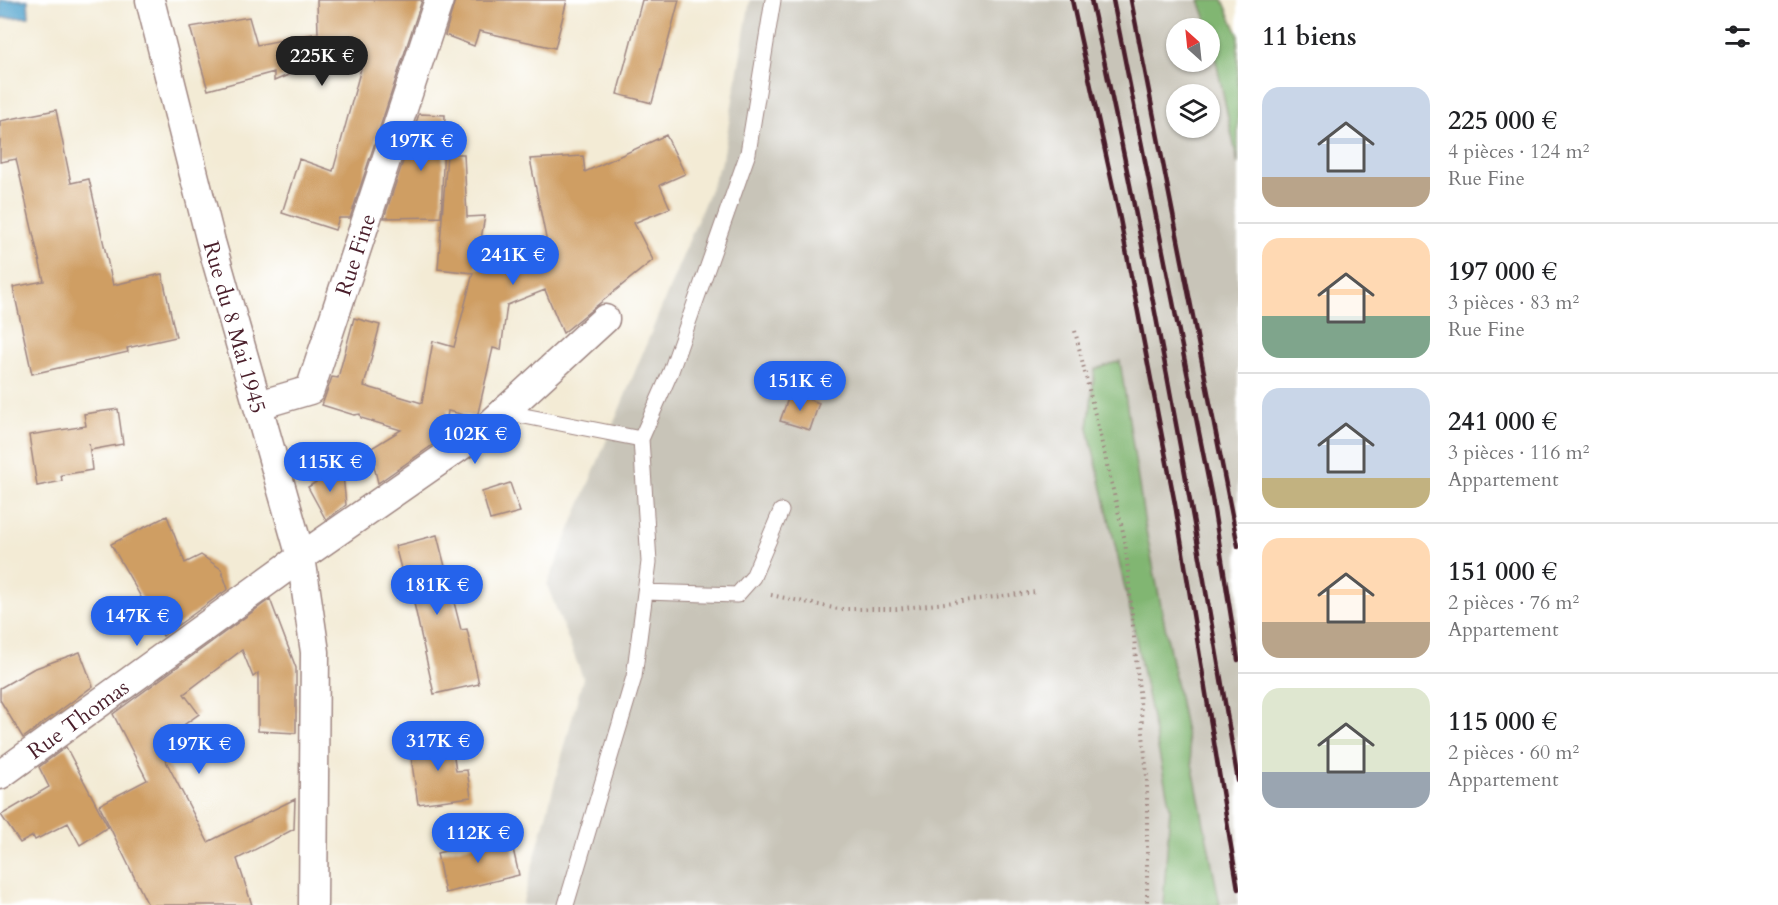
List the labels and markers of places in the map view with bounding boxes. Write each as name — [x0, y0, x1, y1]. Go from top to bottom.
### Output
pin: 225K € — [273, 36, 371, 87]
pin: 197K € — [372, 121, 470, 172]
pin: 241K € — [464, 235, 562, 286]
pin: 151K € — [751, 361, 849, 412]
pin: 102K € — [426, 414, 524, 465]
pin: 115K € — [281, 442, 379, 493]
pin: 181K € — [388, 565, 486, 616]
pin: 147K € — [88, 596, 186, 647]
pin: 317K € — [389, 721, 487, 772]
pin: 197K € — [150, 724, 248, 775]
pin: 112K € — [429, 813, 527, 864]

